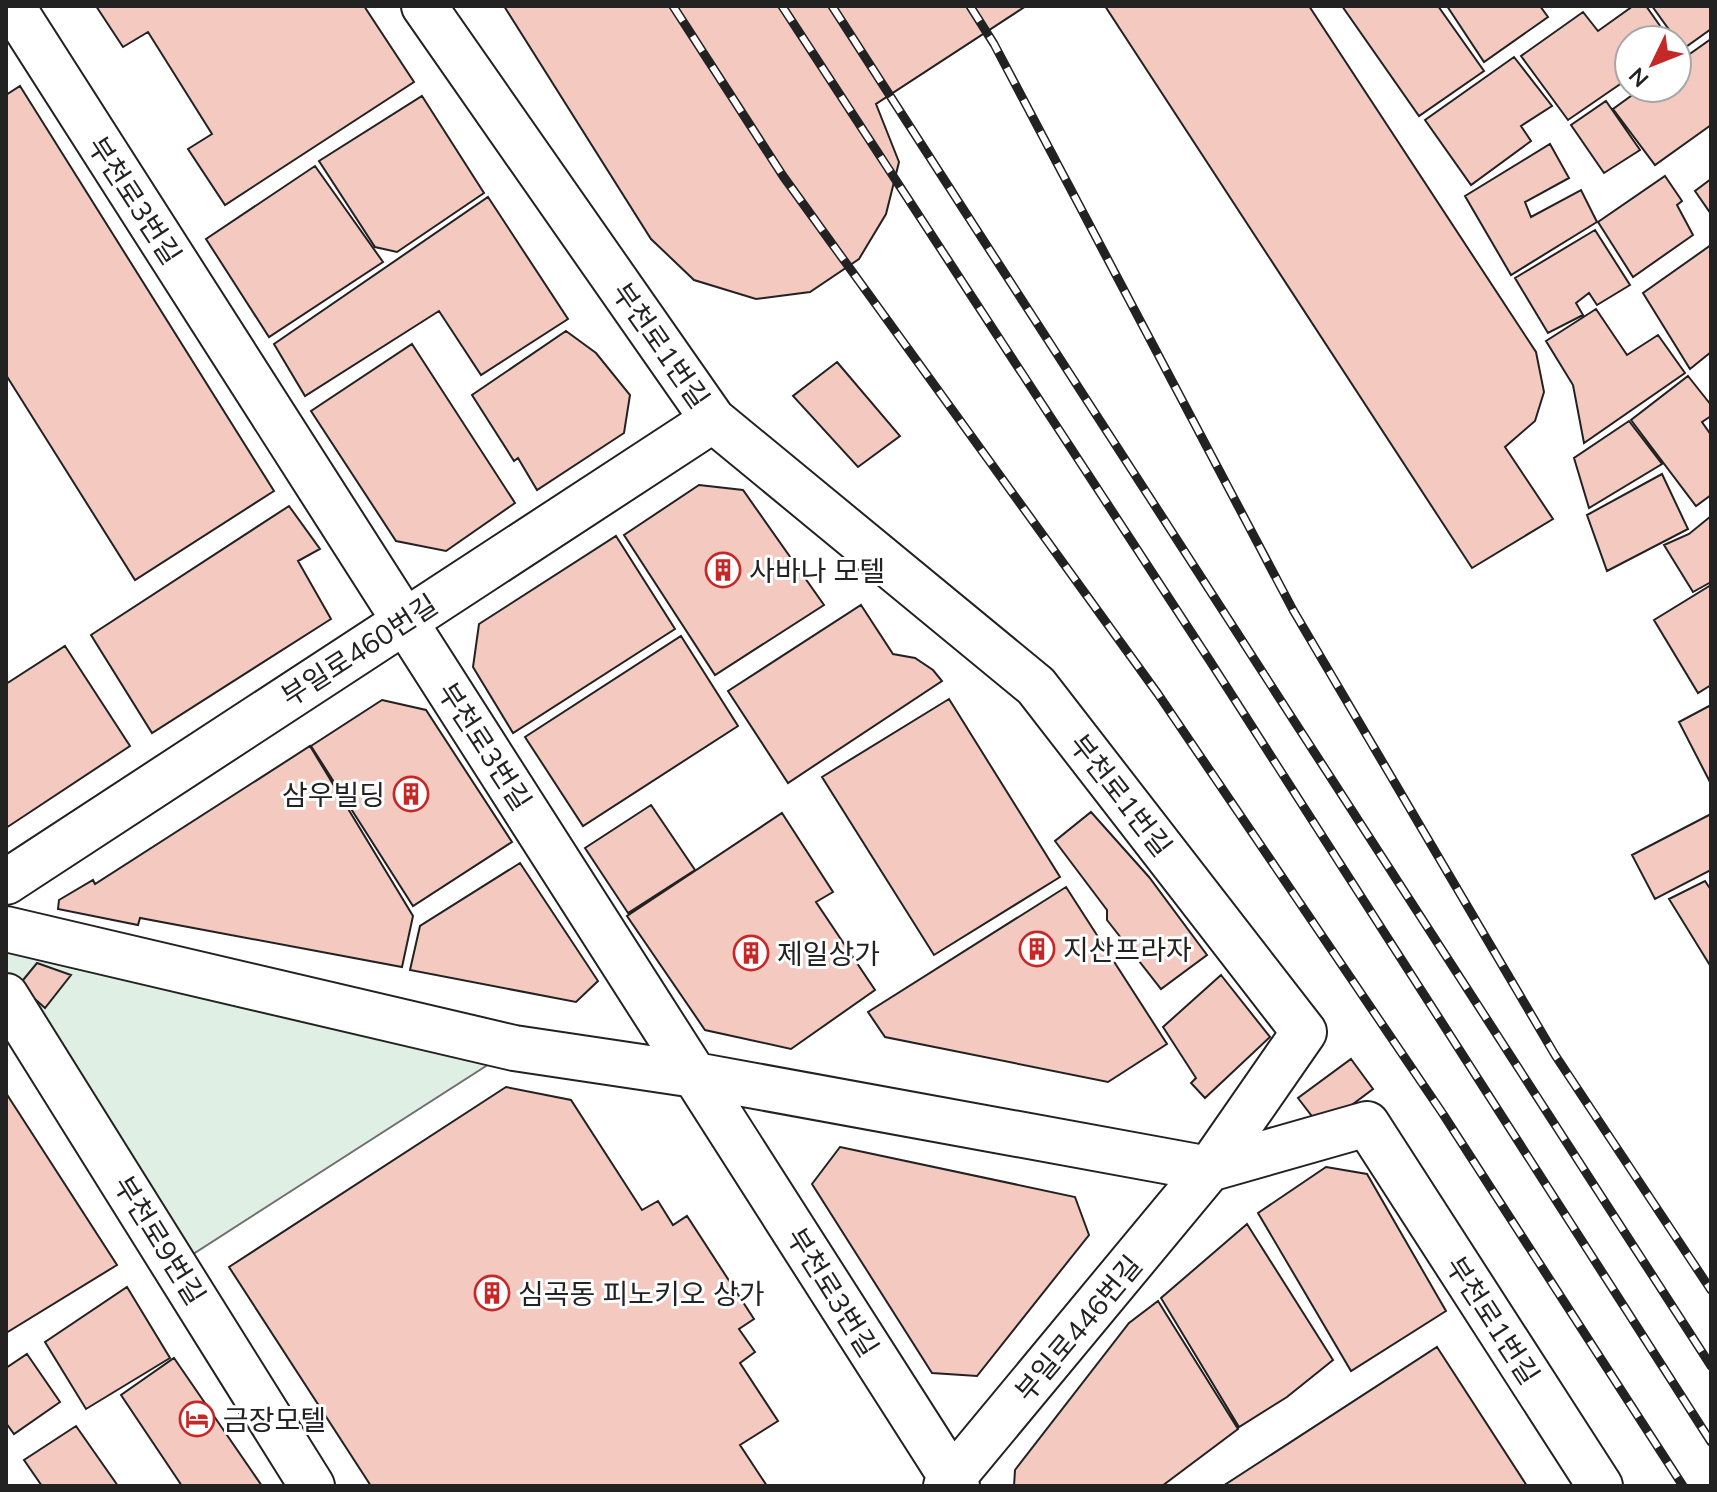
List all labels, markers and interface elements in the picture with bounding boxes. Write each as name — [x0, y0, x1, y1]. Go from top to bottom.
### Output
north arrow — [1613, 24, 1693, 104]
text: N — [1622, 62, 1654, 93]
street label: 부천로3번길 — [81, 129, 189, 271]
street label: 부천로1번길 — [605, 275, 717, 415]
building icon: 사바나 모텔 — [704, 551, 742, 589]
place label: 사바나 모텔 — [749, 553, 885, 588]
street label: 부일로460번길 — [274, 587, 444, 713]
street label: 부천로3번길 — [431, 675, 539, 817]
street label: 부천로1번길 — [1062, 727, 1180, 863]
building icon: 삼우빌딩 — [392, 775, 430, 813]
place label: 삼우빌딩 — [282, 777, 385, 812]
building icon: 지산프라자 — [1018, 930, 1056, 968]
place label: 지산프라자 — [1063, 932, 1192, 967]
building icon: 제일상가 — [732, 934, 770, 972]
place label: 제일상가 — [777, 936, 880, 971]
street label: 부천로9번길 — [107, 1169, 213, 1311]
street label: 부천로3번길 — [780, 1221, 886, 1363]
street label: 부일로446번길 — [1007, 1248, 1149, 1408]
street label: 부천로1번길 — [1439, 1249, 1547, 1391]
building icon: 심곡동 피노키오 상가 — [473, 1274, 511, 1312]
place label: 심곡동 피노키오 상가 — [518, 1276, 764, 1311]
hotel icon: 금장모텔 — [178, 1400, 216, 1438]
place label: 금장모텔 — [223, 1402, 326, 1437]

